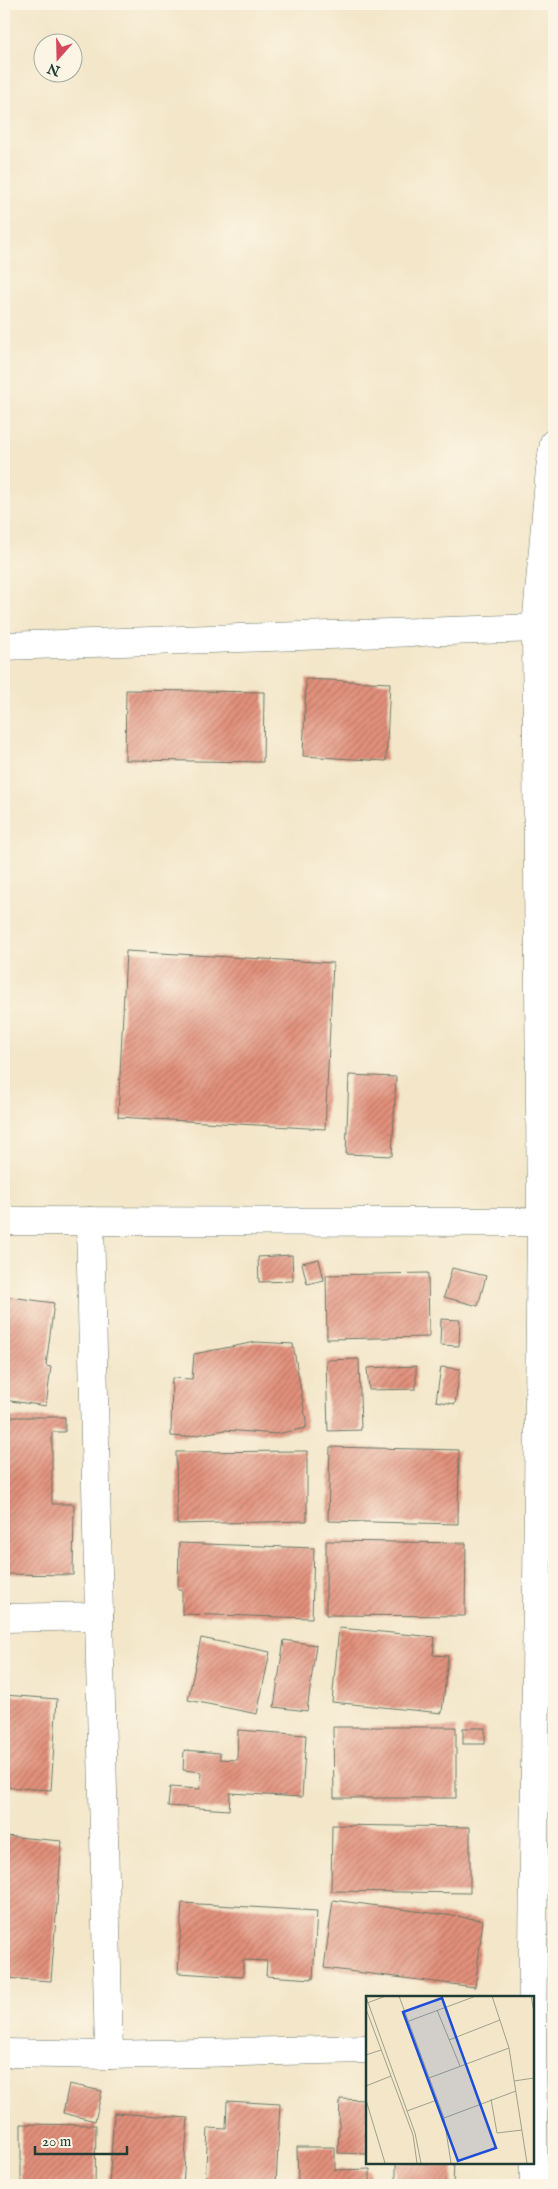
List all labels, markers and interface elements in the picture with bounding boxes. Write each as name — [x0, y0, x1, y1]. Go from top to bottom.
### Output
north arrow — [32, 32, 82, 82]
text: N — [45, 59, 64, 80]
inset map — [366, 1996, 533, 2164]
scale bar — [35, 2124, 128, 2156]
text: 20 m — [42, 2132, 72, 2151]

